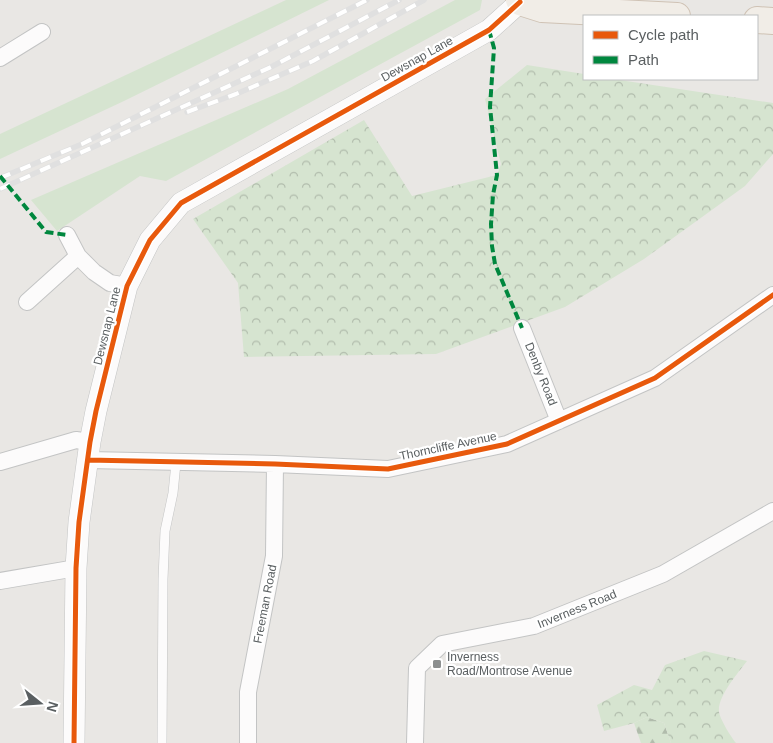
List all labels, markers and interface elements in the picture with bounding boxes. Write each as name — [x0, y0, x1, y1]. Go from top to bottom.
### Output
legend — [583, 15, 758, 80]
text: Cycle path — [628, 26, 699, 43]
street label: Dewsnap Lane — [379, 33, 456, 85]
text: Path — [628, 51, 659, 68]
street label: Dewsnap Lane — [91, 285, 124, 367]
street label: Denby Road — [522, 340, 560, 408]
street label: Thorncliffe Avenue — [398, 429, 498, 463]
street label: Freeman Road — [250, 563, 280, 645]
street label: Inverness Road — [535, 587, 619, 631]
place label: Inverness Road/Montrose Avenue — [447, 650, 573, 678]
marker: Inverness Road/Montrose Avenue — [431, 658, 443, 670]
north arrow — [15, 678, 65, 728]
text: N — [43, 700, 62, 714]

